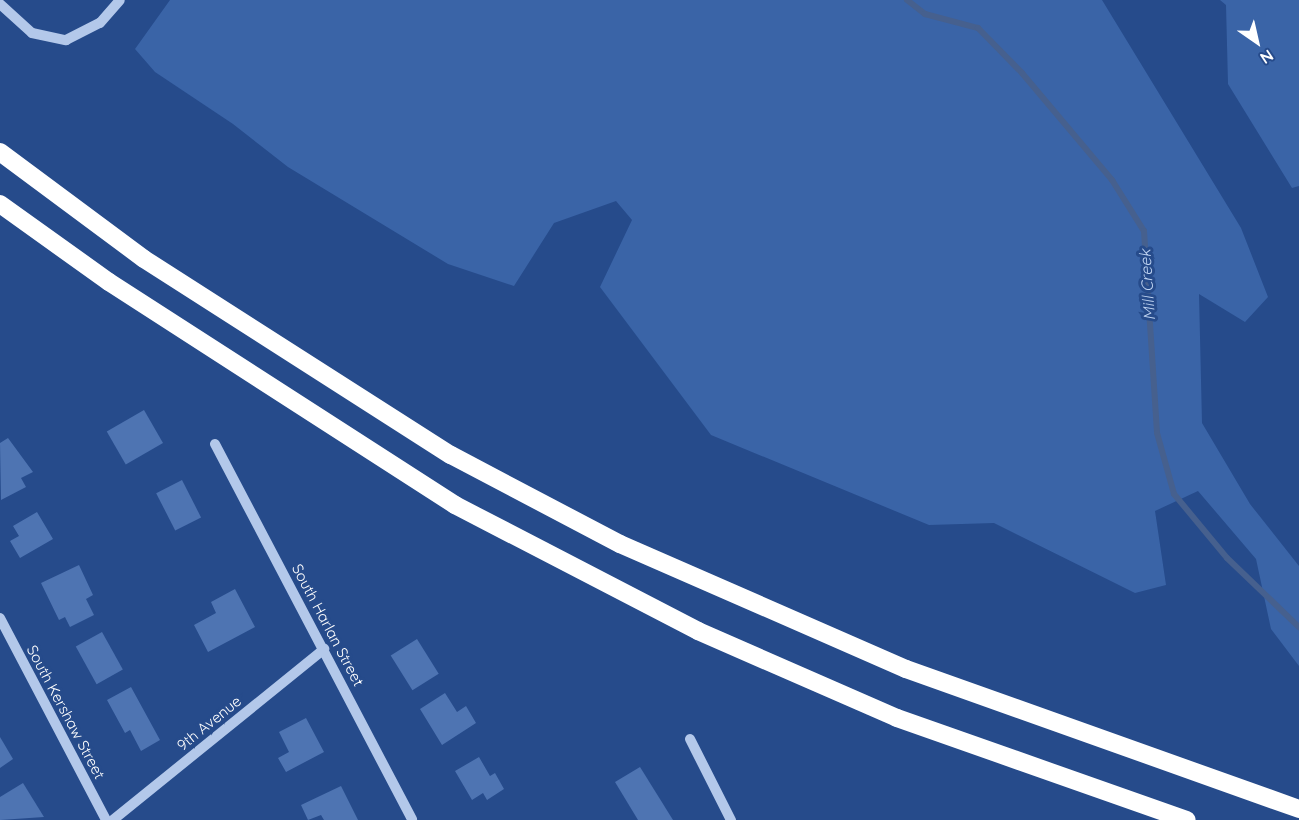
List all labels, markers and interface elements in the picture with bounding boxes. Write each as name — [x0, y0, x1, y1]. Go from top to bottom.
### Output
north arrow — [1227, 12, 1287, 72]
text: N — [1257, 45, 1278, 68]
water label: Mill Creek — [1135, 249, 1159, 321]
street label: South Harlan Street — [288, 561, 368, 689]
street label: South Kershaw Street — [23, 642, 109, 782]
street label: 9th Avenue — [173, 692, 245, 754]

